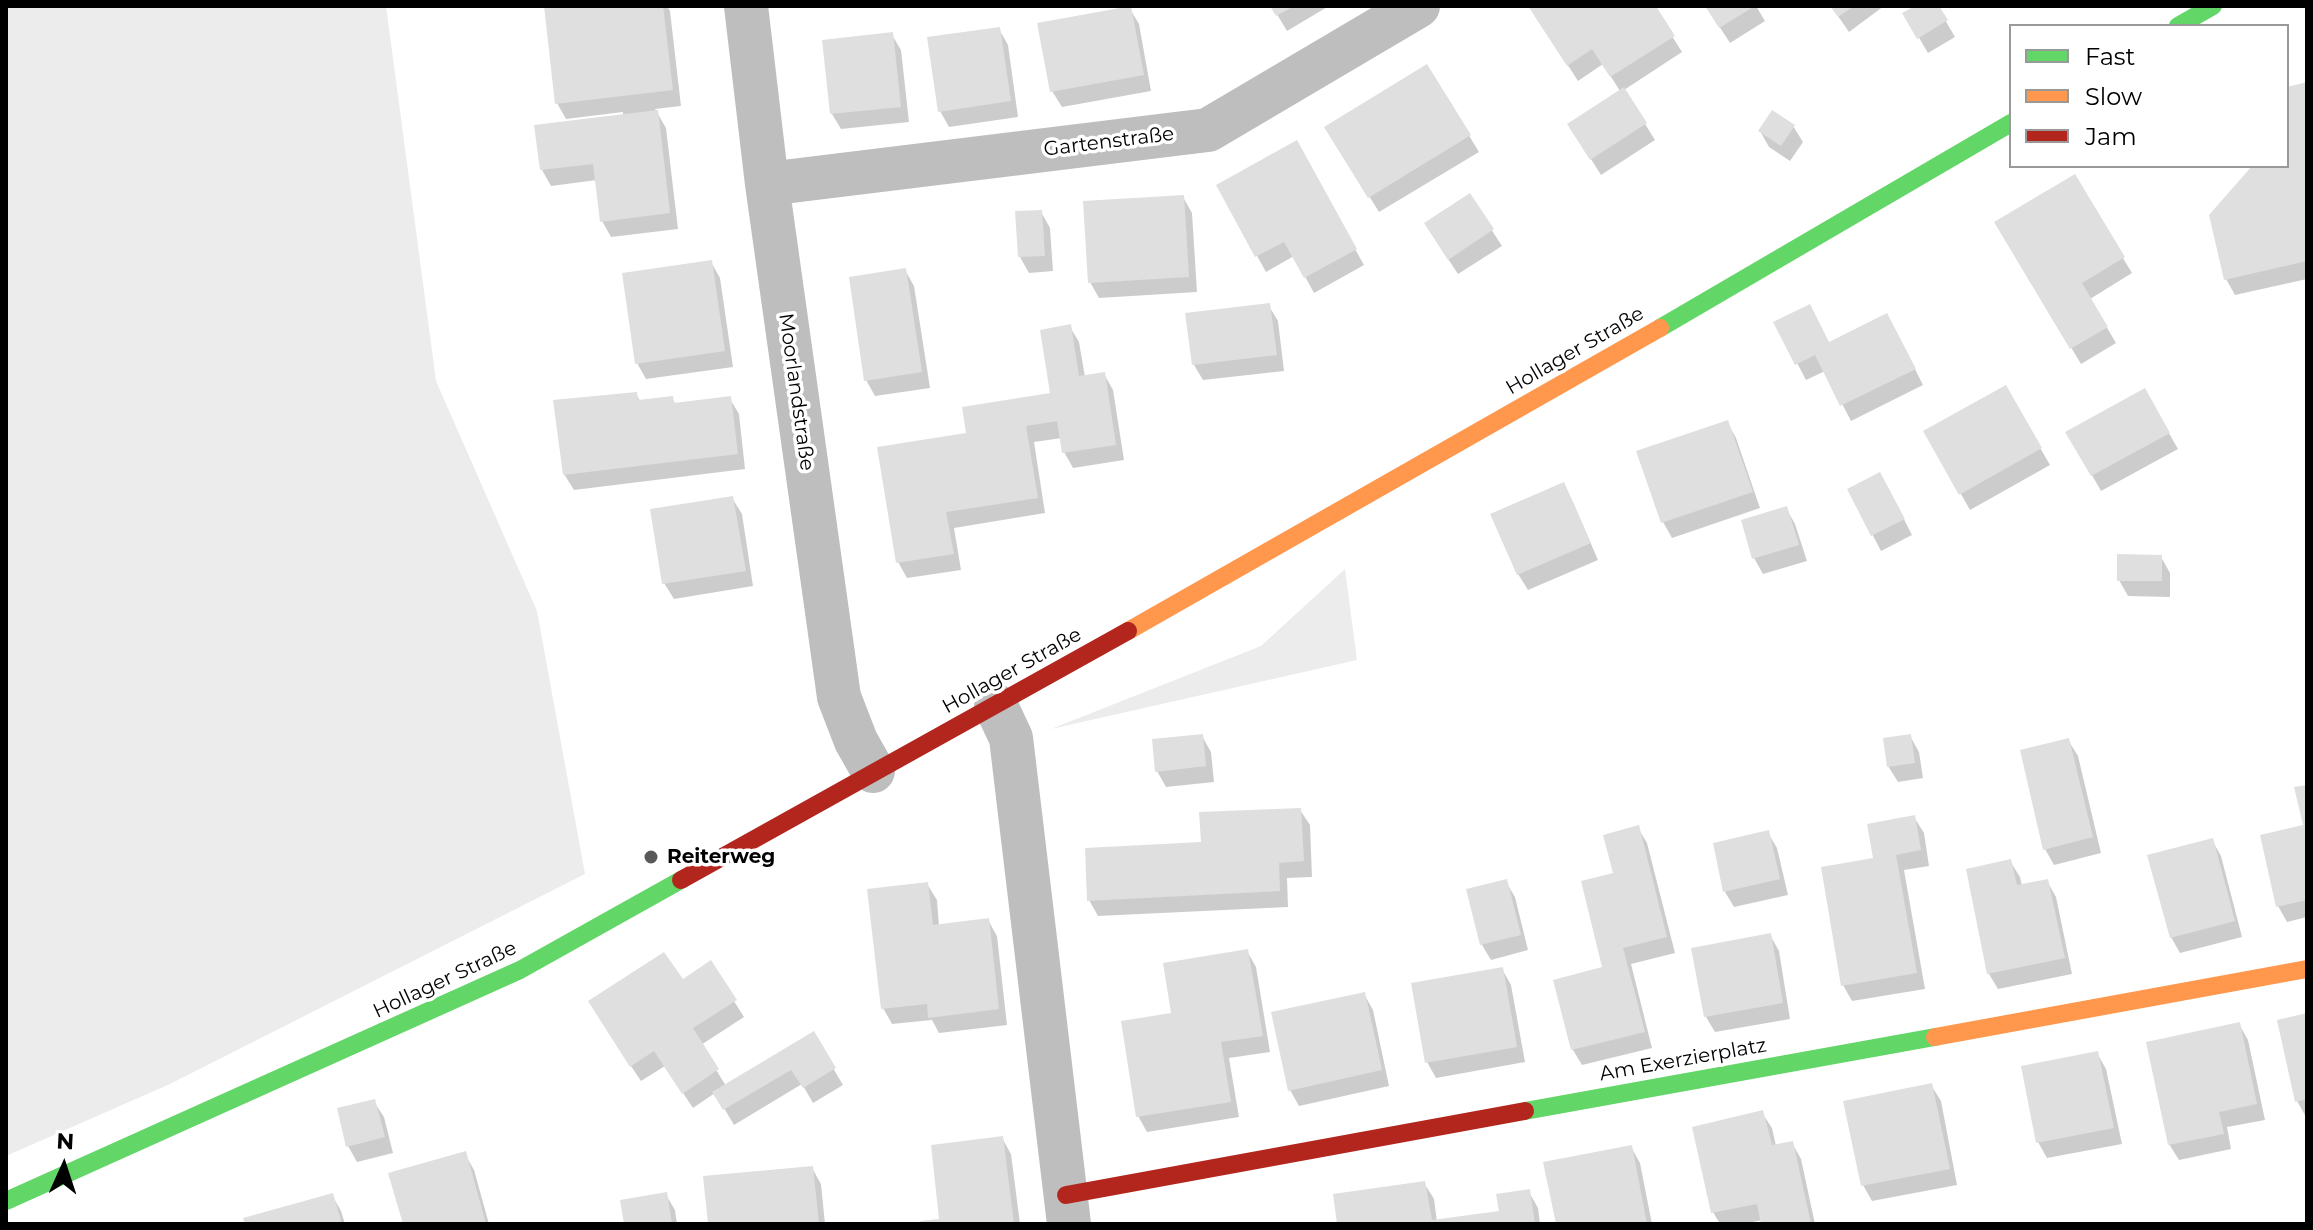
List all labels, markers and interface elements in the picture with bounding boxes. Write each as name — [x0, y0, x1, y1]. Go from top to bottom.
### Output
legend — [2009, 24, 2289, 168]
text: Fast — [2085, 42, 2135, 71]
text: Slow — [2085, 82, 2142, 111]
street label: Gartenstraße — [1042, 122, 1176, 162]
text: Jam — [2085, 122, 2137, 151]
street label: Hollager Straße — [1502, 302, 1648, 400]
street label: Moorlandstraße — [773, 312, 819, 472]
street label: Hollager Straße — [938, 623, 1086, 719]
place label: Reiterweg — [667, 845, 775, 869]
marker: Reiterweg — [642, 848, 660, 866]
street label: Hollager Straße — [370, 936, 520, 1024]
street label: Am Exerzierplatz — [1598, 1034, 1768, 1086]
north arrow — [24, 1126, 104, 1206]
text: N — [56, 1128, 75, 1155]

